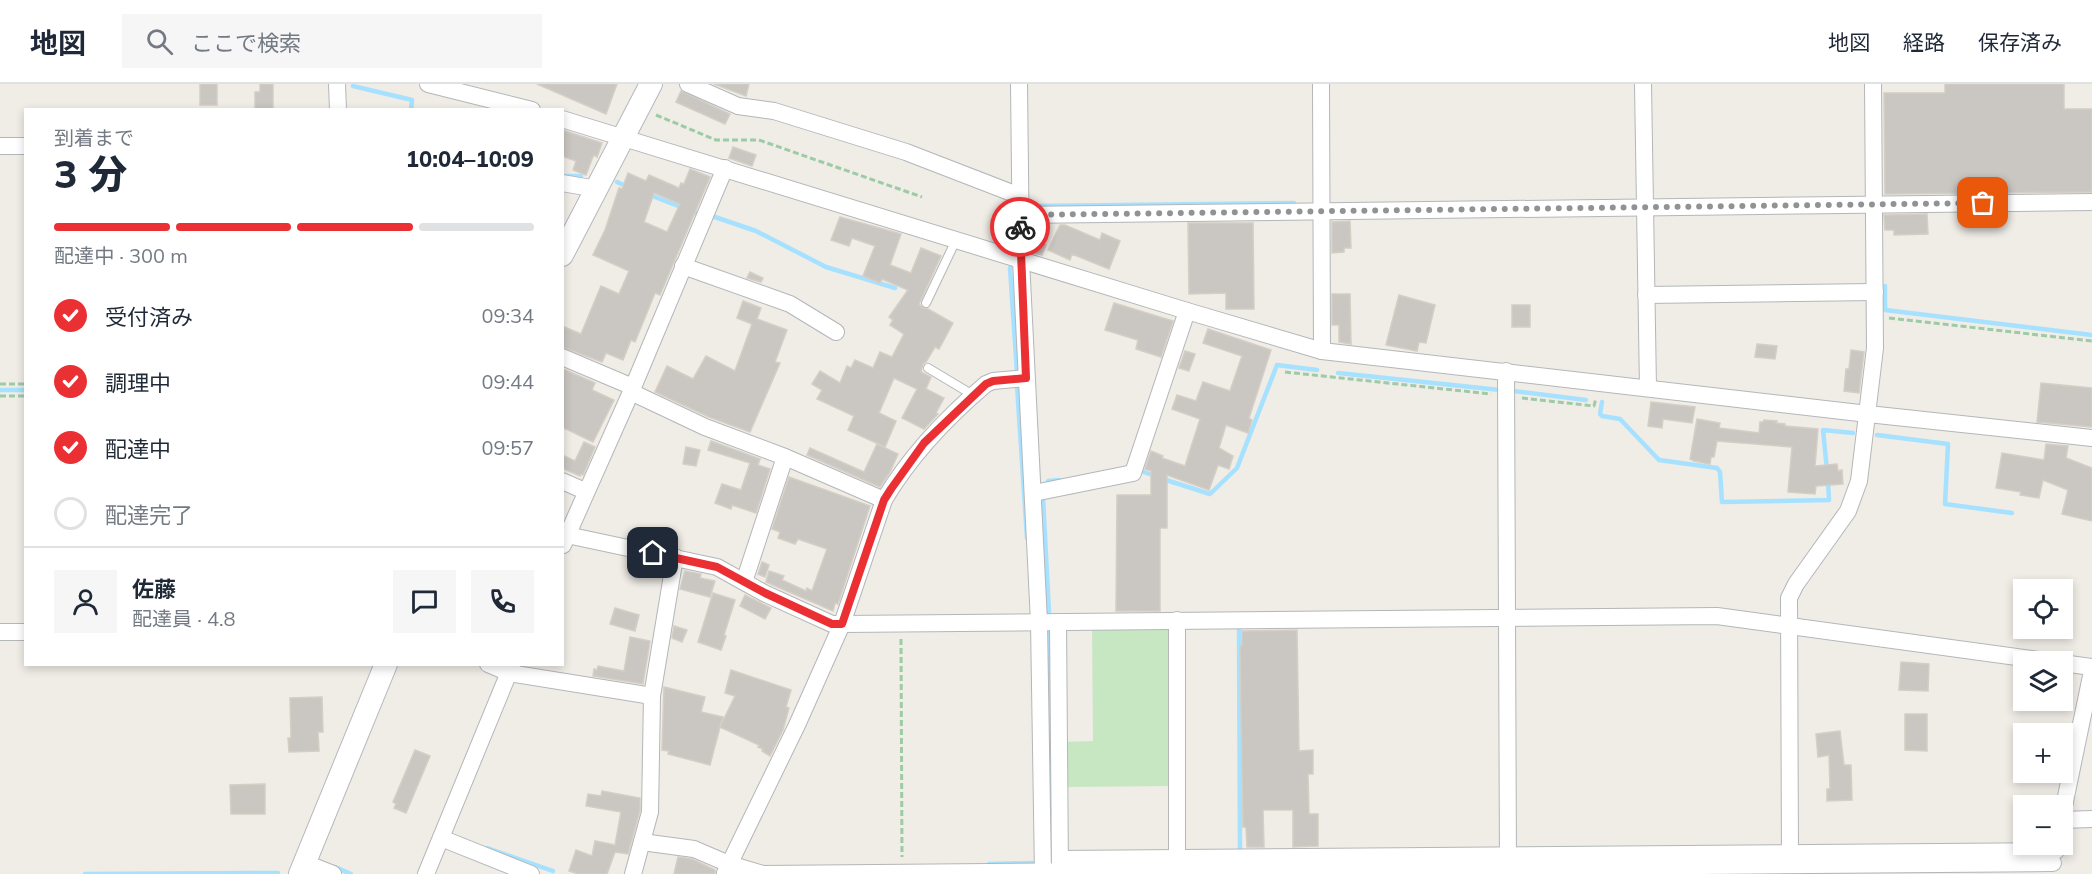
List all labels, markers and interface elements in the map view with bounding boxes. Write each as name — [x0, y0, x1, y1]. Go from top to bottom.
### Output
search box — [122, 14, 542, 68]
text: 地図 — [30, 25, 86, 60]
icon: search — [143, 25, 176, 58]
text: ここで検索 — [191, 29, 301, 57]
text: 地図 — [1828, 29, 1870, 55]
text: 経路 — [1903, 29, 1945, 55]
text: 保存済み — [1978, 29, 2062, 55]
text: 到着まで — [54, 125, 134, 150]
text: 10:04–10:09 — [406, 145, 534, 173]
text: 3 分 — [54, 149, 127, 198]
pin — [1957, 177, 2008, 228]
icon: bag — [1966, 186, 1999, 219]
courier — [990, 197, 1050, 257]
icon: bike — [1004, 211, 1037, 244]
text: 配達中 · 300 m — [54, 243, 188, 268]
icon: check — [54, 299, 87, 332]
text: 受付済み — [105, 303, 193, 331]
text: 09:34 — [481, 303, 534, 328]
icon: check — [54, 365, 87, 398]
text: 調理中 — [105, 369, 171, 397]
text: 09:44 — [481, 369, 534, 394]
icon: check — [54, 431, 87, 464]
text: 配達中 — [105, 435, 171, 463]
text: 09:57 — [481, 435, 534, 460]
text: 配達完了 — [105, 501, 193, 529]
pin — [627, 527, 678, 578]
icon: home — [636, 536, 669, 569]
button: person — [54, 570, 117, 633]
button: chat — [393, 570, 456, 633]
button: phone — [471, 570, 534, 633]
text: 佐藤 — [132, 575, 176, 603]
map controls — [2013, 579, 2073, 855]
button: locate — [2013, 579, 2073, 639]
text: 配達員 · 4.8 — [132, 606, 236, 631]
button: layers — [2013, 651, 2073, 711]
button: + — [2013, 723, 2073, 783]
button: − — [2013, 795, 2073, 855]

